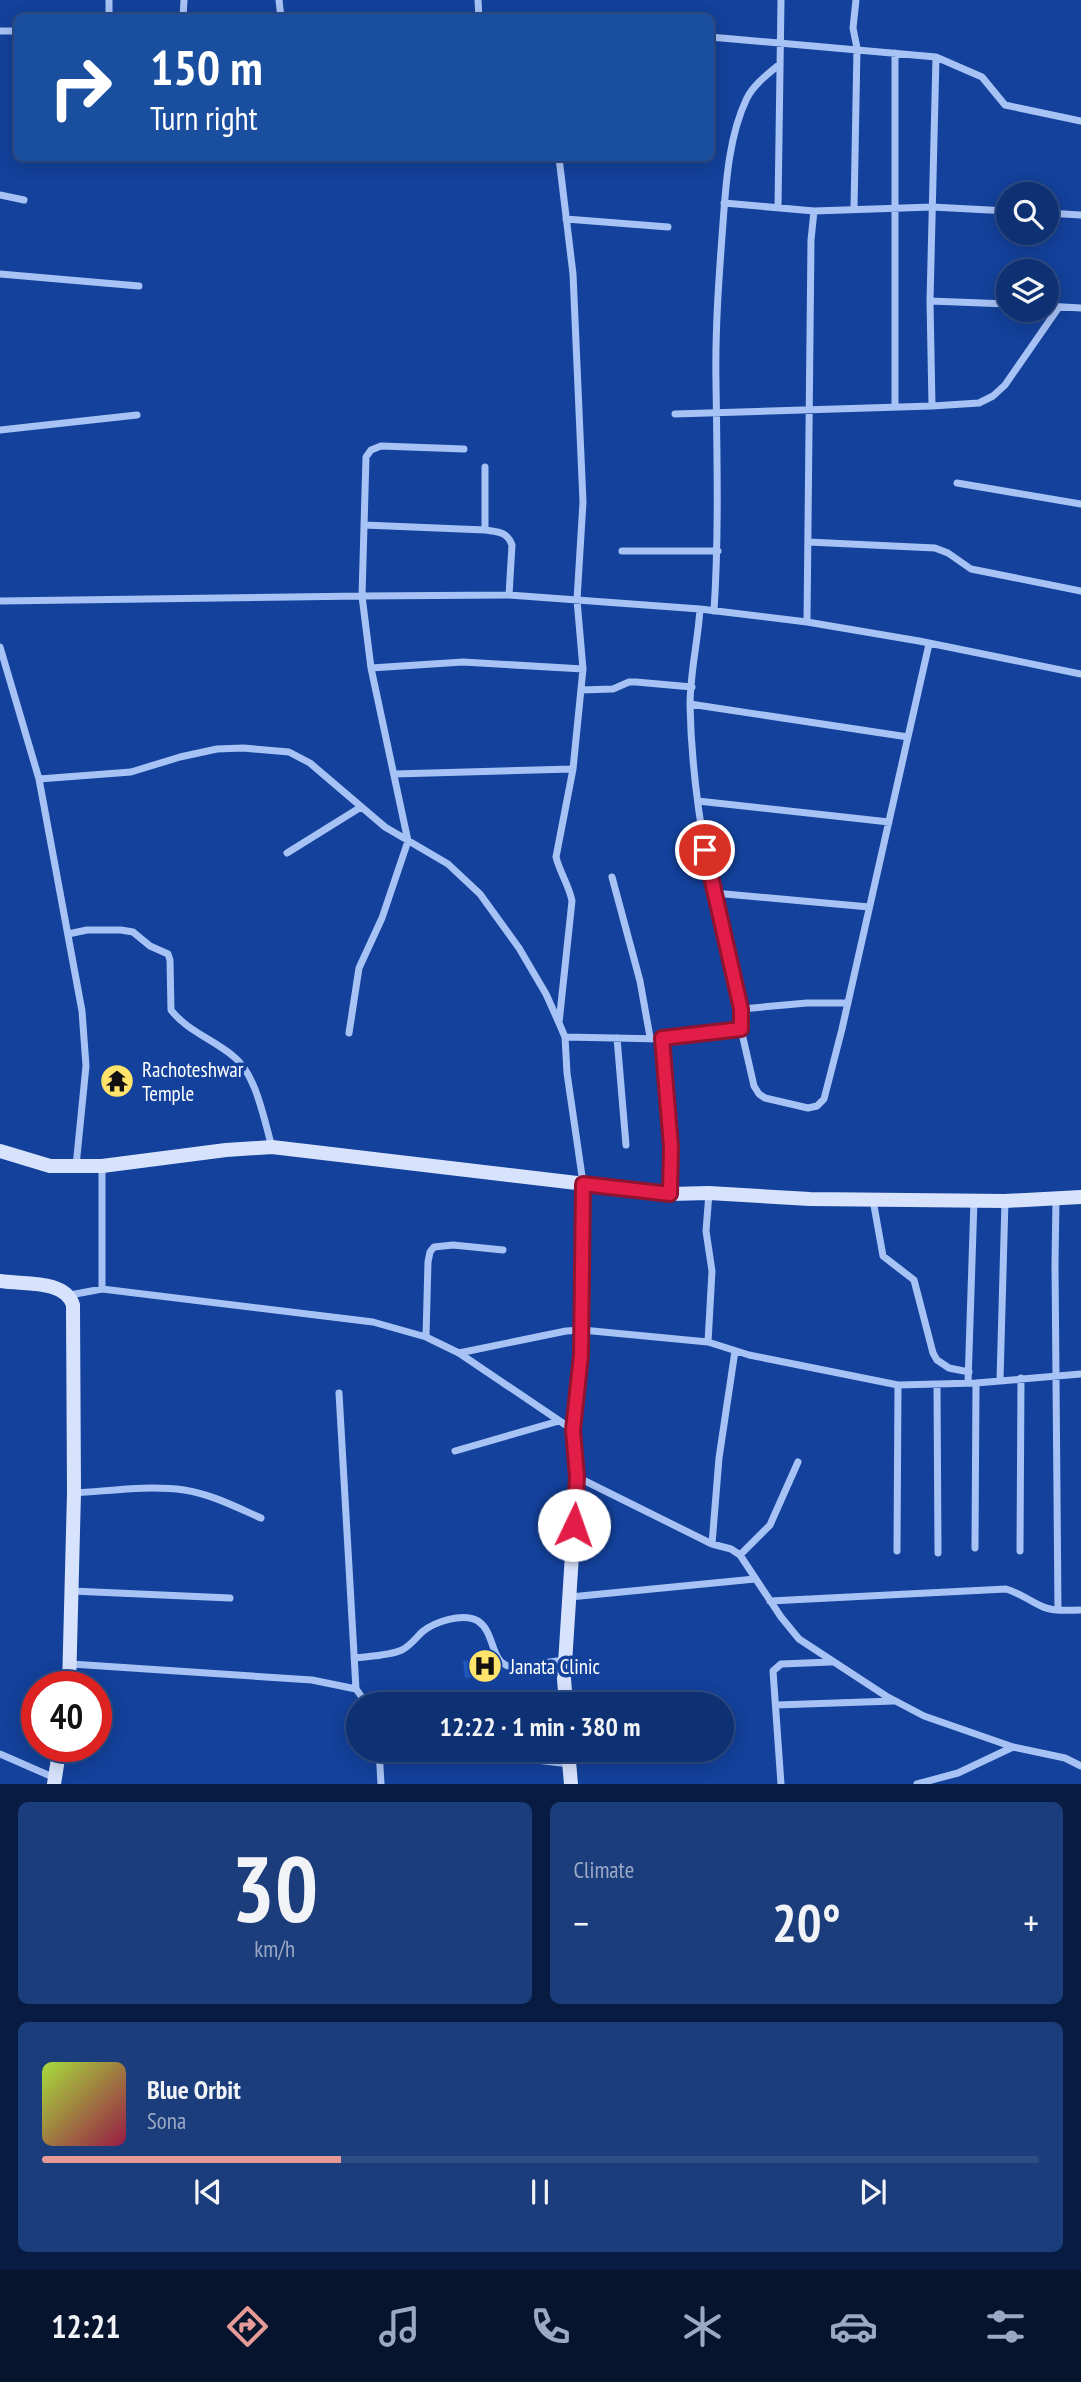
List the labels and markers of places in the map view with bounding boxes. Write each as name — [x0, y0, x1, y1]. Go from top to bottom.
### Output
pin — [675, 820, 735, 880]
place label: Rachoteshwar Temple — [142, 1056, 244, 1107]
temple icon: Rachoteshwar Temple — [98, 1062, 136, 1100]
hospital icon: Janata Clinic — [466, 1647, 504, 1685]
place label: Janata Clinic — [509, 1653, 601, 1680]

